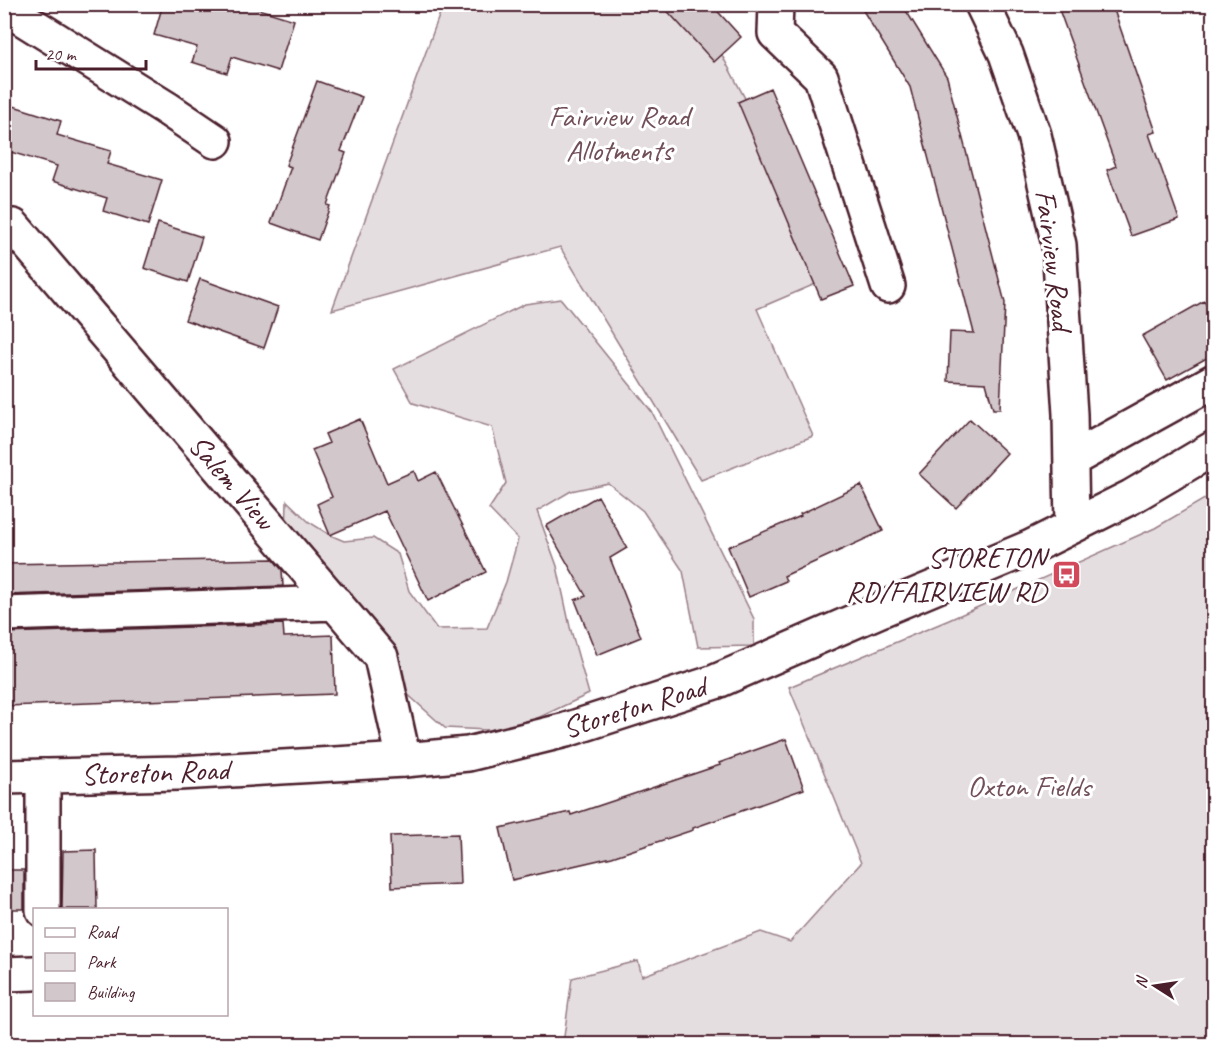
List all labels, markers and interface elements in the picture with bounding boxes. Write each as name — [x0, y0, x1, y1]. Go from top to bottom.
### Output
scale bar — [36, 33, 146, 71]
text: 20 m — [45, 43, 78, 65]
park label: Fairview Road Allotments — [549, 97, 694, 169]
street label: Fairview Road — [1027, 188, 1082, 336]
street label: Salem View — [180, 427, 285, 539]
place label: STORETON RD/FAIRVIEW RD — [846, 538, 1050, 610]
bus stop icon: STORETON RD/FAIRVIEW RD — [1051, 558, 1083, 590]
street label: Storeton Road — [558, 666, 714, 747]
street label: Storeton Road — [81, 750, 234, 794]
park label: Oxton Fields — [967, 767, 1093, 805]
legend — [33, 908, 228, 1016]
text: Road — [87, 921, 120, 943]
text: Park — [87, 951, 117, 973]
north arrow — [1125, 956, 1185, 1016]
text: N — [1130, 973, 1153, 990]
text: Building — [87, 981, 136, 1003]

